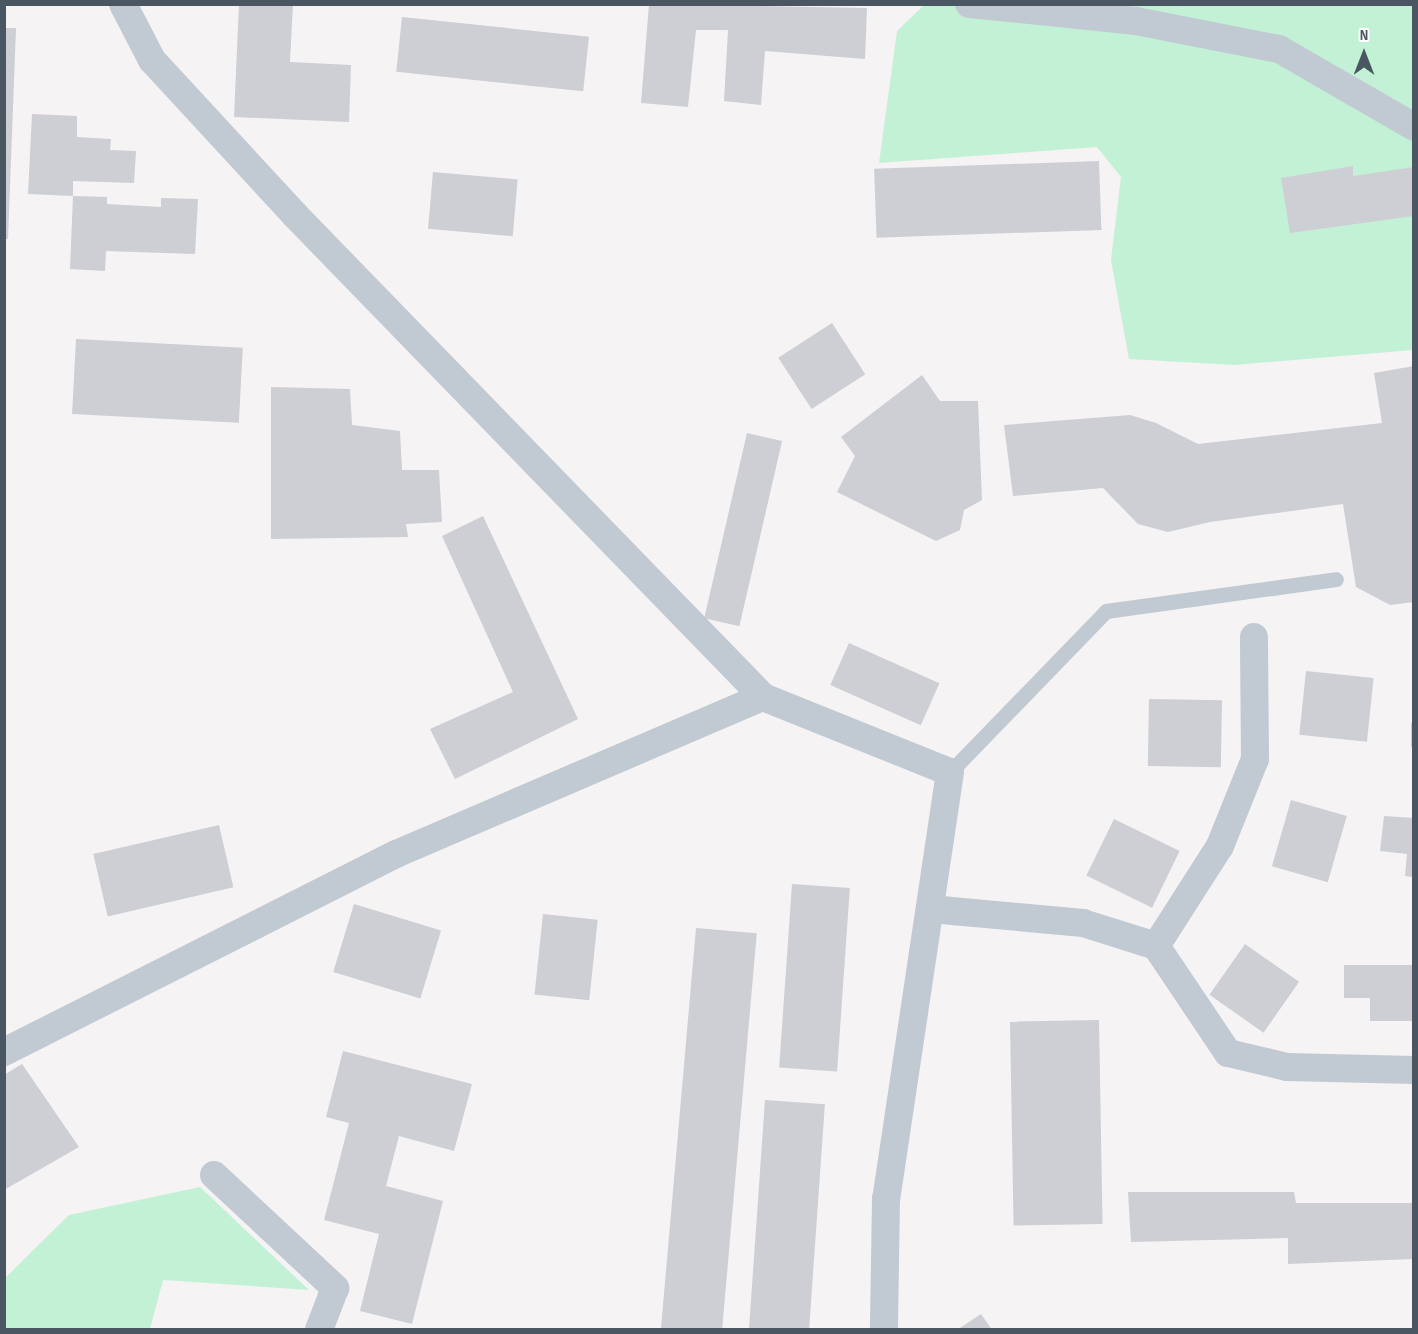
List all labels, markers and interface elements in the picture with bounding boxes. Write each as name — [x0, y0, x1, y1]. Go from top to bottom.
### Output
north arrow — [1334, 24, 1394, 84]
text: N — [1360, 26, 1368, 45]

